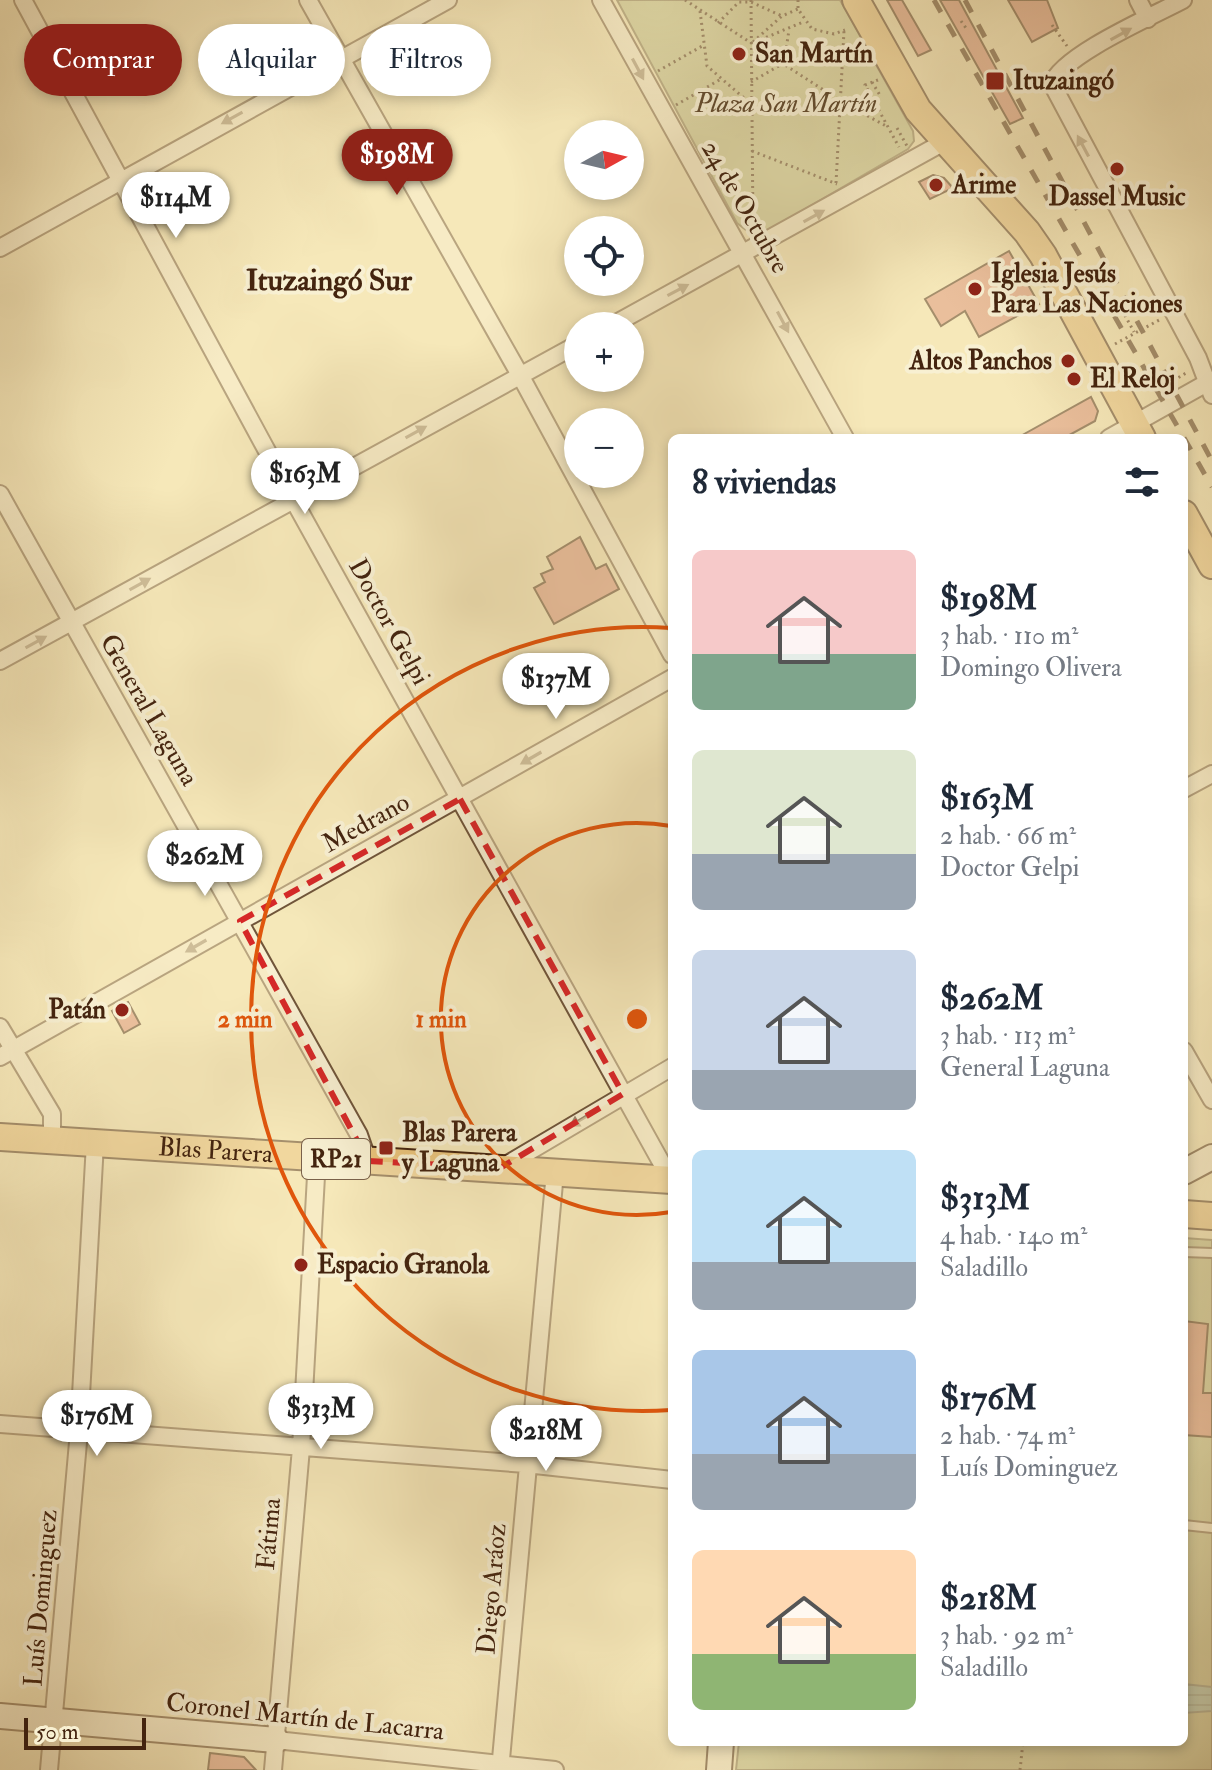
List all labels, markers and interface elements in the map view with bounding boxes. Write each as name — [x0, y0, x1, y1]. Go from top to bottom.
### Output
chip: Comprar — [24, 24, 182, 96]
chip: Alquilar — [198, 24, 345, 96]
chip: Filtros — [361, 24, 491, 96]
one-way arrow — [1109, 27, 1132, 41]
place label: San Martín — [755, 38, 874, 70]
marker: San Martín — [730, 45, 748, 63]
one-way arrow — [632, 57, 645, 80]
place label: Ituzaingó — [1013, 65, 1114, 98]
marker: Ituzaingó — [984, 70, 1006, 92]
park label: Plaza San Martín — [694, 88, 877, 120]
one-way arrow — [221, 111, 243, 125]
north arrow — [564, 120, 644, 200]
map controls — [564, 120, 644, 488]
pin: $198M — [341, 129, 453, 197]
one-way arrow — [1076, 134, 1089, 157]
street label: 24 de Octubre — [694, 135, 796, 279]
text: $198M — [360, 139, 434, 171]
marker: Dassel Music — [1108, 160, 1126, 178]
place label: Arime — [951, 169, 1016, 201]
pin: $114M — [120, 172, 232, 240]
marker: Arime — [927, 176, 945, 194]
place label: Dassel Music — [1048, 181, 1186, 213]
text: $114M — [140, 182, 212, 214]
one-way arrow — [803, 209, 825, 223]
button: locate — [564, 216, 644, 296]
place label: Iglesia Jesús Para Las Naciones — [991, 258, 1182, 320]
district label: Ituzaingó Sur — [246, 262, 413, 299]
marker: Iglesia Jesús Para Las Naciones — [966, 280, 984, 298]
one-way arrow — [667, 283, 690, 296]
one-way arrow — [775, 311, 789, 333]
button: + — [564, 312, 644, 392]
place label: Altos Panchos — [909, 345, 1052, 377]
marker: Altos Panchos — [1059, 352, 1077, 370]
place label: El Reloj — [1090, 363, 1175, 395]
marker: El Reloj — [1065, 370, 1083, 388]
button: − — [564, 408, 644, 488]
one-way arrow — [405, 425, 428, 439]
pin: $163M — [249, 448, 361, 516]
text: $163M — [269, 458, 341, 490]
icon: filters — [1120, 460, 1164, 504]
text: 8 viviendas — [692, 461, 836, 504]
street label: Doctor Gelpi — [340, 553, 437, 691]
one-way arrow — [128, 577, 151, 591]
text: $198M — [940, 577, 1038, 620]
icon: home — [756, 582, 852, 678]
text: 3 hab. · 110 m² — [940, 620, 1078, 652]
street label: General Laguna — [93, 629, 205, 792]
one-way arrow — [24, 635, 47, 648]
text: Domingo Olivera — [940, 652, 1122, 684]
pin: $137M — [500, 653, 612, 721]
text: $137M — [520, 663, 592, 695]
one-way arrow — [520, 751, 542, 765]
text: $163M — [940, 777, 1034, 820]
icon: home — [756, 782, 852, 878]
street label: Medrano — [317, 786, 415, 860]
text: 2 hab. · 66 m² — [940, 820, 1076, 852]
pin: $262M — [149, 830, 261, 898]
text: $262M — [165, 840, 245, 872]
text: Doctor Gelpi — [940, 852, 1080, 884]
one-way arrow — [185, 939, 208, 953]
text: $262M — [940, 977, 1044, 1020]
icon: home — [756, 982, 852, 1078]
place label: Patán — [48, 994, 107, 1026]
marker: Patán — [113, 1001, 131, 1019]
text: 2 min — [218, 1004, 273, 1035]
text: 1 min — [416, 1004, 467, 1035]
centre of rings — [623, 1005, 651, 1033]
text: 3 hab. · 113 m² — [940, 1020, 1075, 1052]
text: General Laguna — [940, 1052, 1110, 1084]
one-way arrow — [569, 1113, 591, 1127]
place label: Blas Parera y Laguna — [401, 1117, 518, 1180]
street label: Blas Parera — [157, 1131, 274, 1170]
road number: RP21 — [302, 1139, 370, 1179]
marker: Blas Parera y Laguna — [377, 1139, 395, 1157]
text: $313M — [940, 1177, 1030, 1220]
icon: home — [756, 1182, 852, 1278]
text: 4 hab. · 140 m² — [940, 1220, 1087, 1252]
place label: Espacio Granola — [317, 1249, 490, 1282]
text: Saladillo — [940, 1252, 1028, 1284]
marker: Espacio Granola — [292, 1256, 310, 1274]
text: $176M — [940, 1377, 1037, 1420]
icon: home — [756, 1382, 852, 1478]
pin: $313M — [265, 1383, 377, 1451]
pin: $176M — [41, 1390, 153, 1458]
text: $313M — [286, 1393, 356, 1425]
text: $176M — [60, 1400, 134, 1432]
pin: $218M — [490, 1405, 602, 1473]
text: $218M — [509, 1415, 583, 1447]
text: 2 hab. · 74 m² — [940, 1420, 1075, 1452]
text: Luís Dominguez — [940, 1452, 1118, 1484]
street label: Fátima — [250, 1496, 288, 1572]
street label: Luís Dominguez — [17, 1508, 65, 1688]
street label: Diego Aráoz — [470, 1522, 514, 1656]
text: $218M — [940, 1577, 1037, 1620]
icon: home — [756, 1582, 852, 1678]
text: 3 hab. · 92 m² — [940, 1620, 1073, 1652]
text: Saladillo — [940, 1652, 1028, 1684]
street label: Coronel Martín de Lacarra — [164, 1686, 446, 1748]
scale bar — [24, 1714, 146, 1750]
text: 50 m — [36, 1718, 78, 1746]

